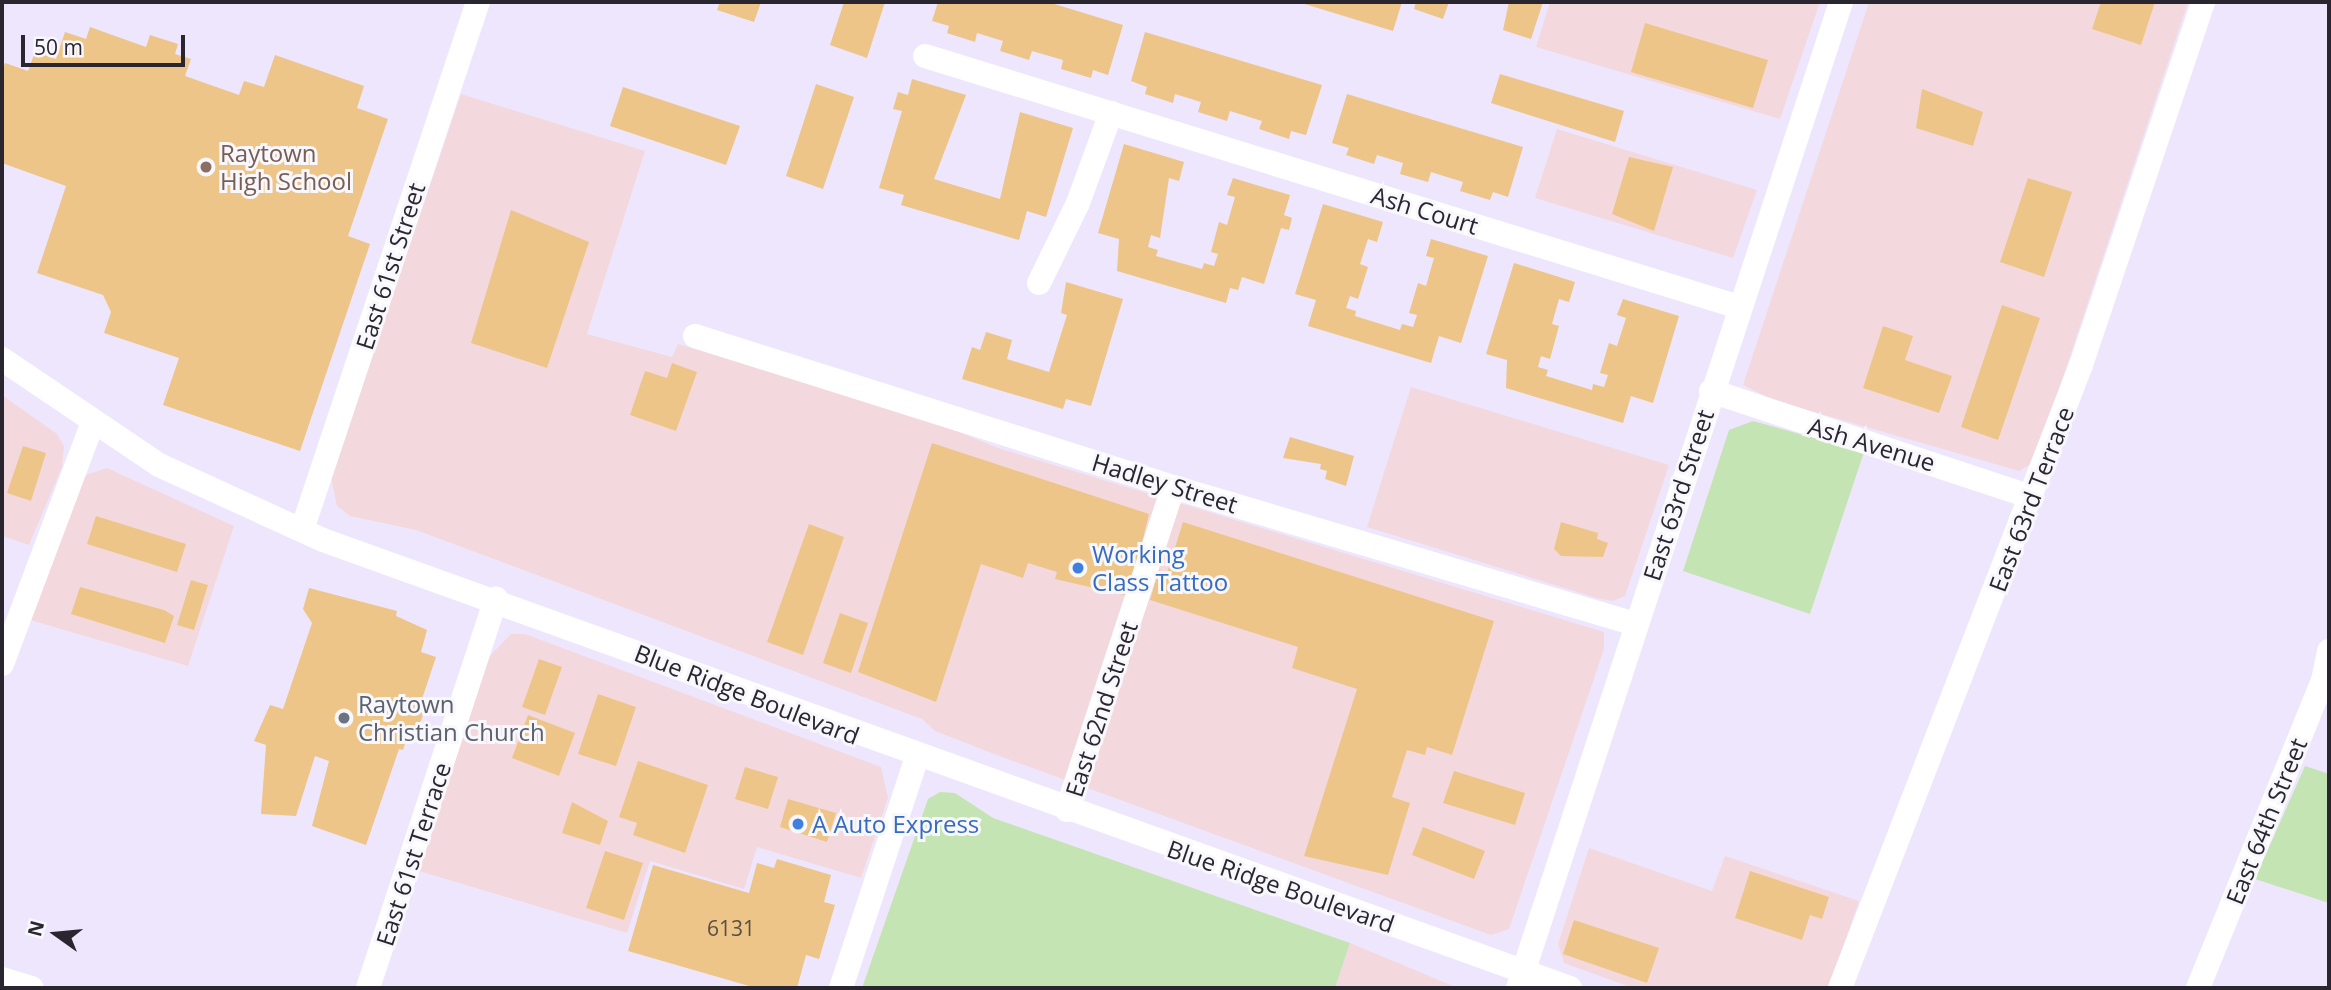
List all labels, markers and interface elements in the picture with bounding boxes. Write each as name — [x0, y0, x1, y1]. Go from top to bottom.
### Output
scale bar — [24, 21, 189, 65]
text: 50 m — [34, 33, 83, 61]
place label: Raytown High School — [220, 139, 352, 195]
marker: Raytown High School — [198, 159, 214, 175]
street label: East 61st Street — [349, 179, 431, 353]
street label: Ash Court — [1368, 180, 1482, 240]
street label: East 63rd Terrace — [1982, 402, 2080, 596]
street label: East 63rd Street — [1637, 406, 1719, 584]
street label: Ash Avenue — [1805, 411, 1939, 477]
street label: Hadley Street — [1089, 447, 1241, 519]
place label: Working Class Tattoo — [1092, 540, 1228, 596]
marker: Working Class Tattoo — [1070, 560, 1086, 576]
street label: East 62nd Street — [1059, 618, 1143, 800]
street label: Blue Ridge Boulevard — [631, 638, 863, 750]
place label: Raytown Christian Church — [358, 690, 545, 746]
marker: Raytown Christian Church — [336, 710, 352, 726]
street label: East 64th Street — [2220, 734, 2312, 908]
street label: East 61st Terrace — [370, 759, 456, 949]
place label: A Auto Express — [812, 810, 979, 838]
marker: A Auto Express — [790, 816, 806, 832]
street label: Blue Ridge Boulevard — [1164, 834, 1398, 938]
north arrow — [21, 899, 91, 969]
house number: 6131 — [707, 915, 755, 941]
text: N — [21, 918, 50, 939]

